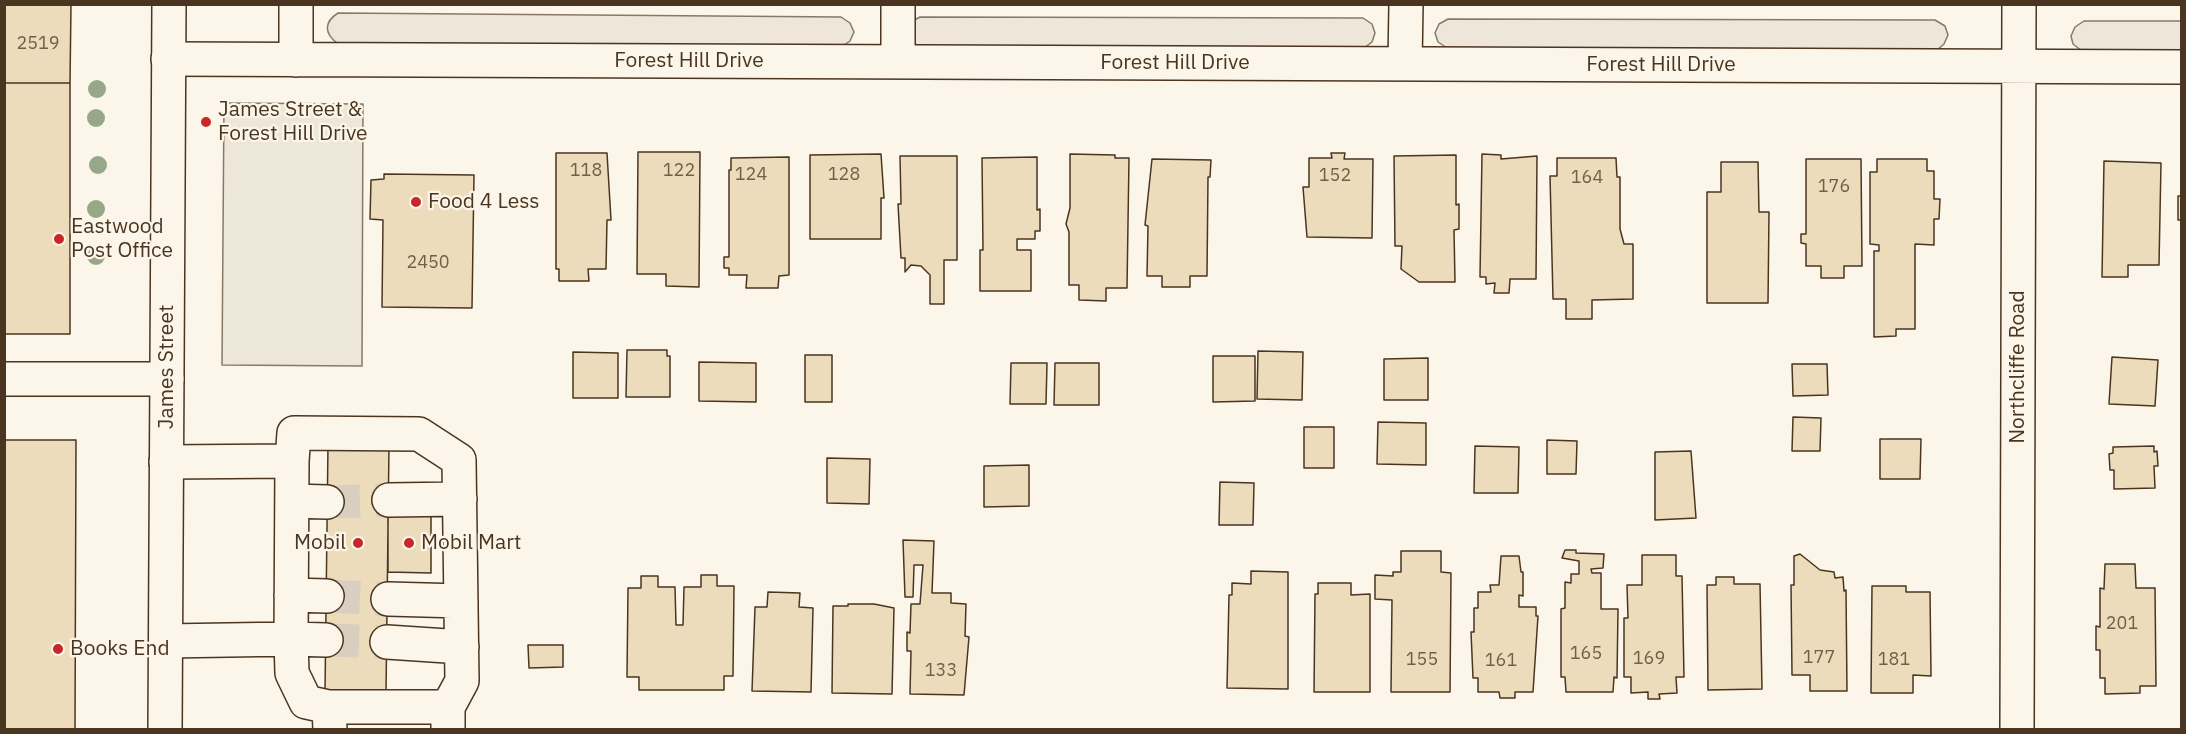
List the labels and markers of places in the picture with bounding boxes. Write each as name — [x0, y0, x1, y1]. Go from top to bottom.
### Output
place label: James Street & Forest Hill Drive — [218, 97, 368, 147]
marker: James Street & Forest Hill Drive — [199, 115, 213, 129]
place label: Food 4 Less — [428, 189, 540, 215]
marker: Food 4 Less — [409, 195, 423, 209]
place label: Eastwood Post Office — [71, 214, 173, 264]
marker: Eastwood Post Office — [52, 232, 66, 246]
place label: Mobil — [294, 530, 346, 556]
place label: Mobil Mart — [421, 530, 521, 556]
marker: Mobil — [351, 536, 365, 550]
marker: Mobil Mart — [402, 536, 416, 550]
place label: Books End — [70, 636, 170, 662]
marker: Books End — [51, 642, 65, 656]

